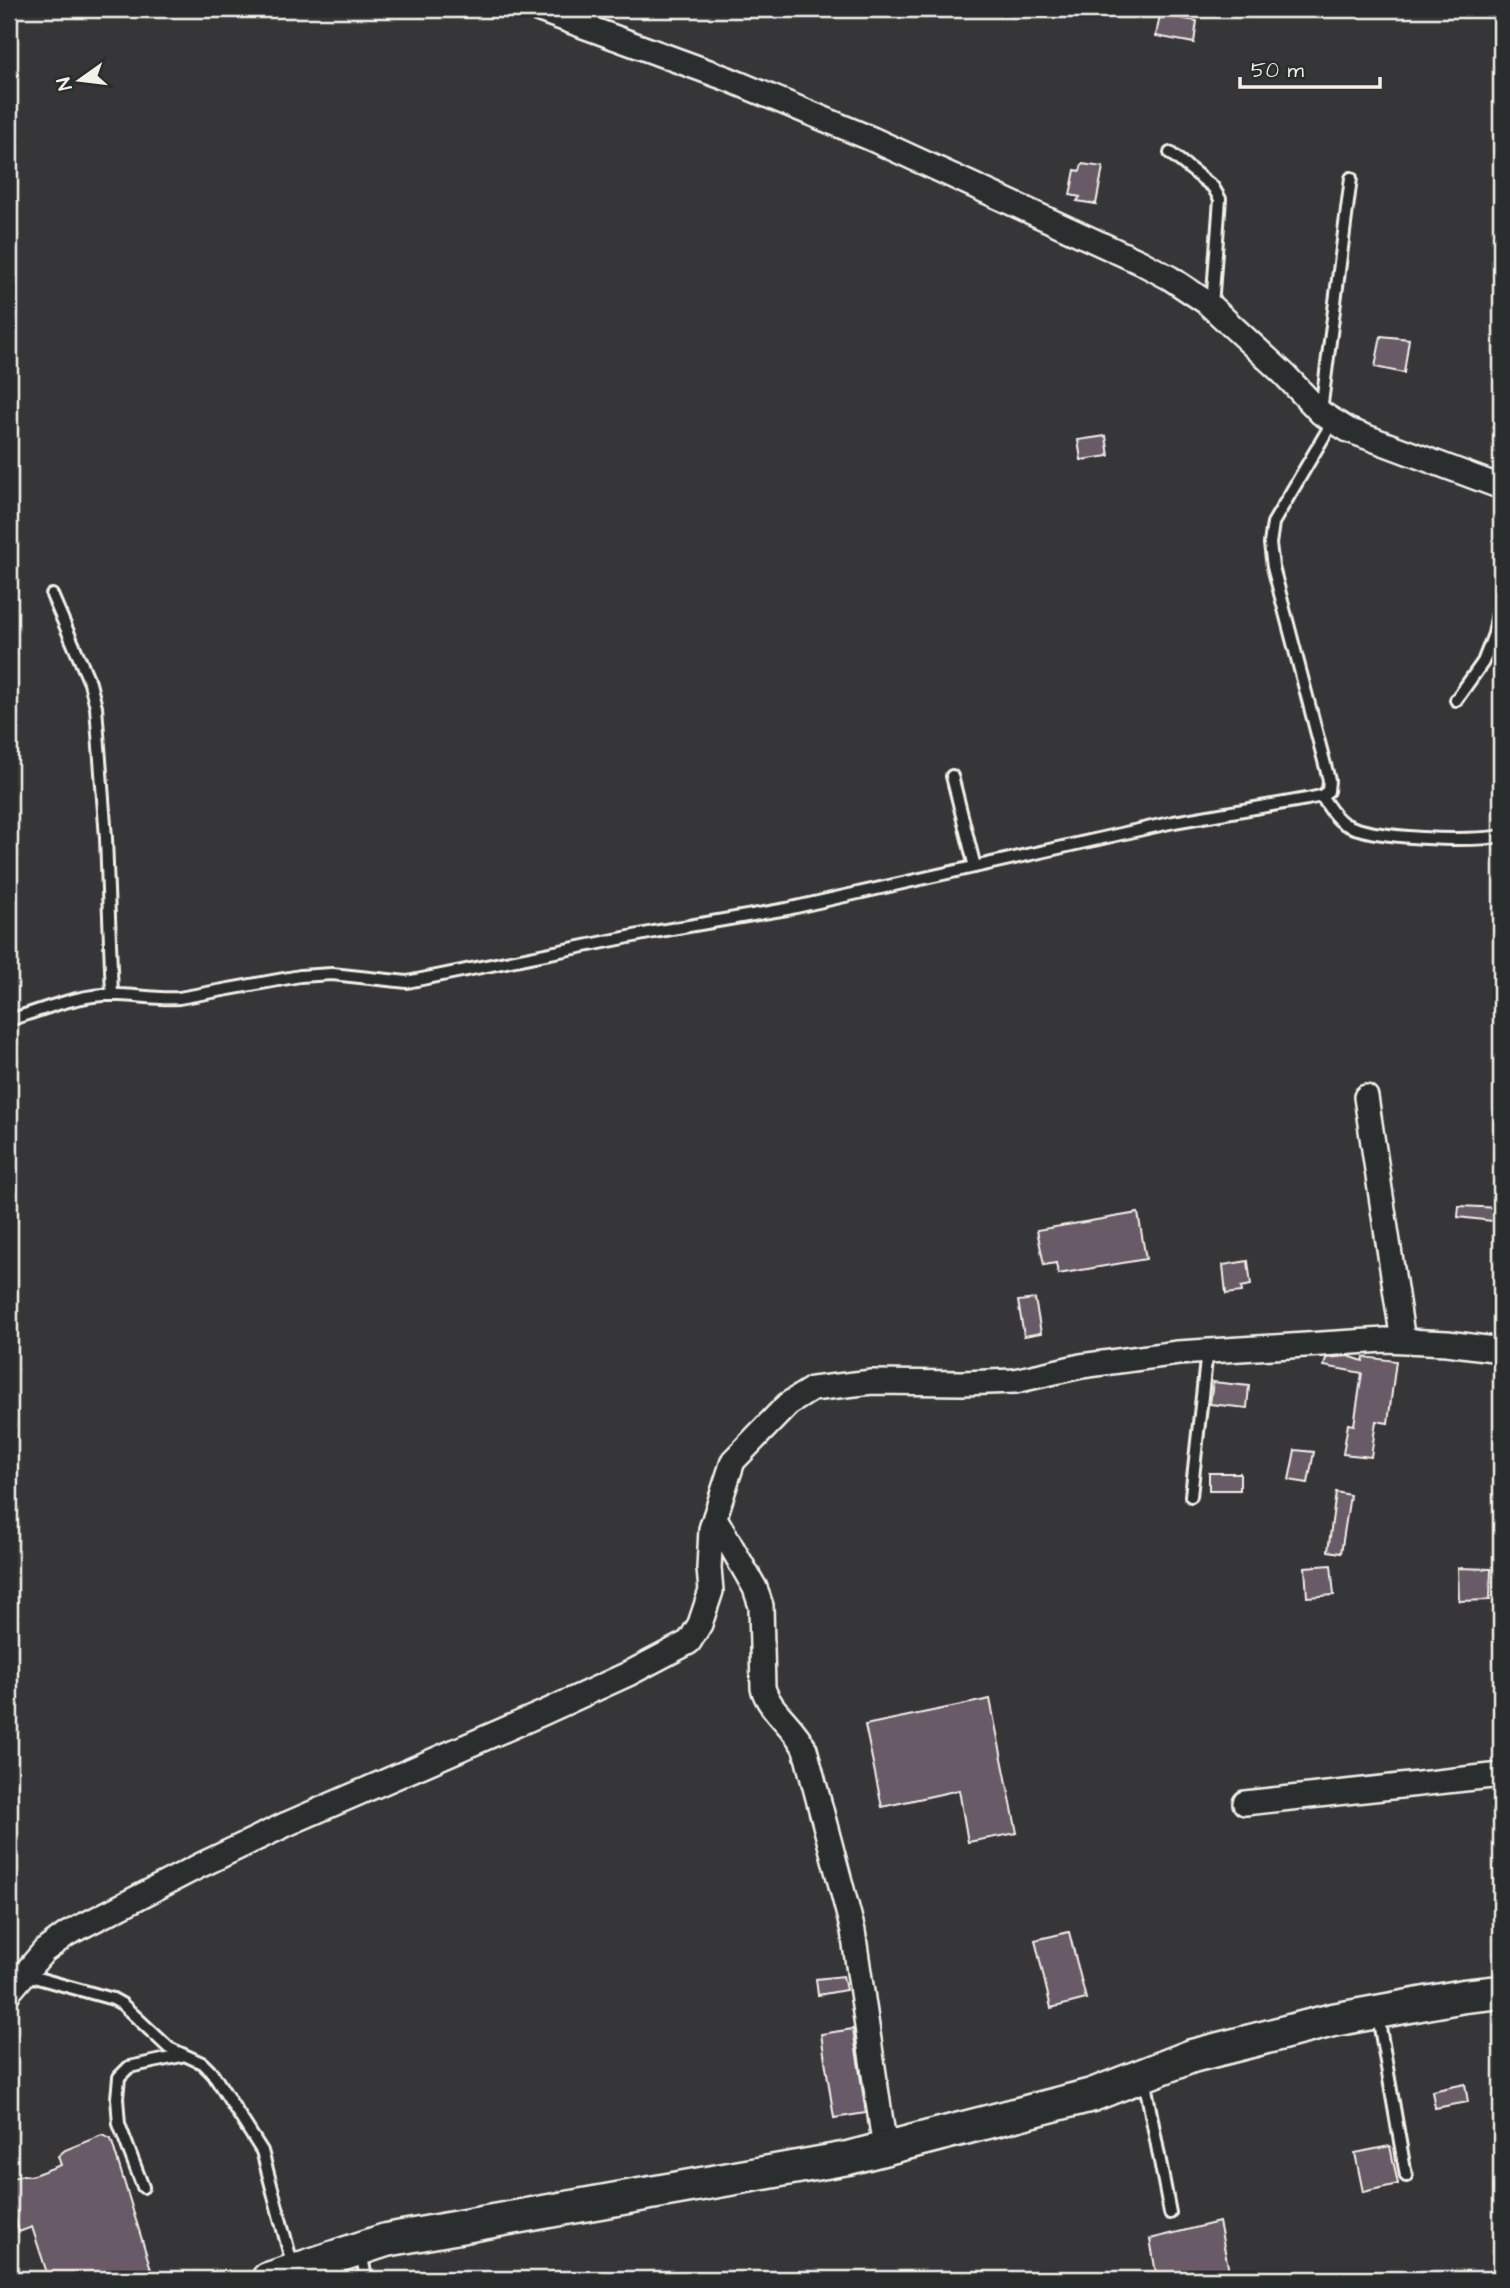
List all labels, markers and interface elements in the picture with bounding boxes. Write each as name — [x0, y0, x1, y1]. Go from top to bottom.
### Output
north arrow — [46, 46, 116, 116]
scale bar — [1240, 46, 1380, 90]
text: 50 m — [1251, 56, 1305, 85]
text: N — [50, 75, 80, 93]

